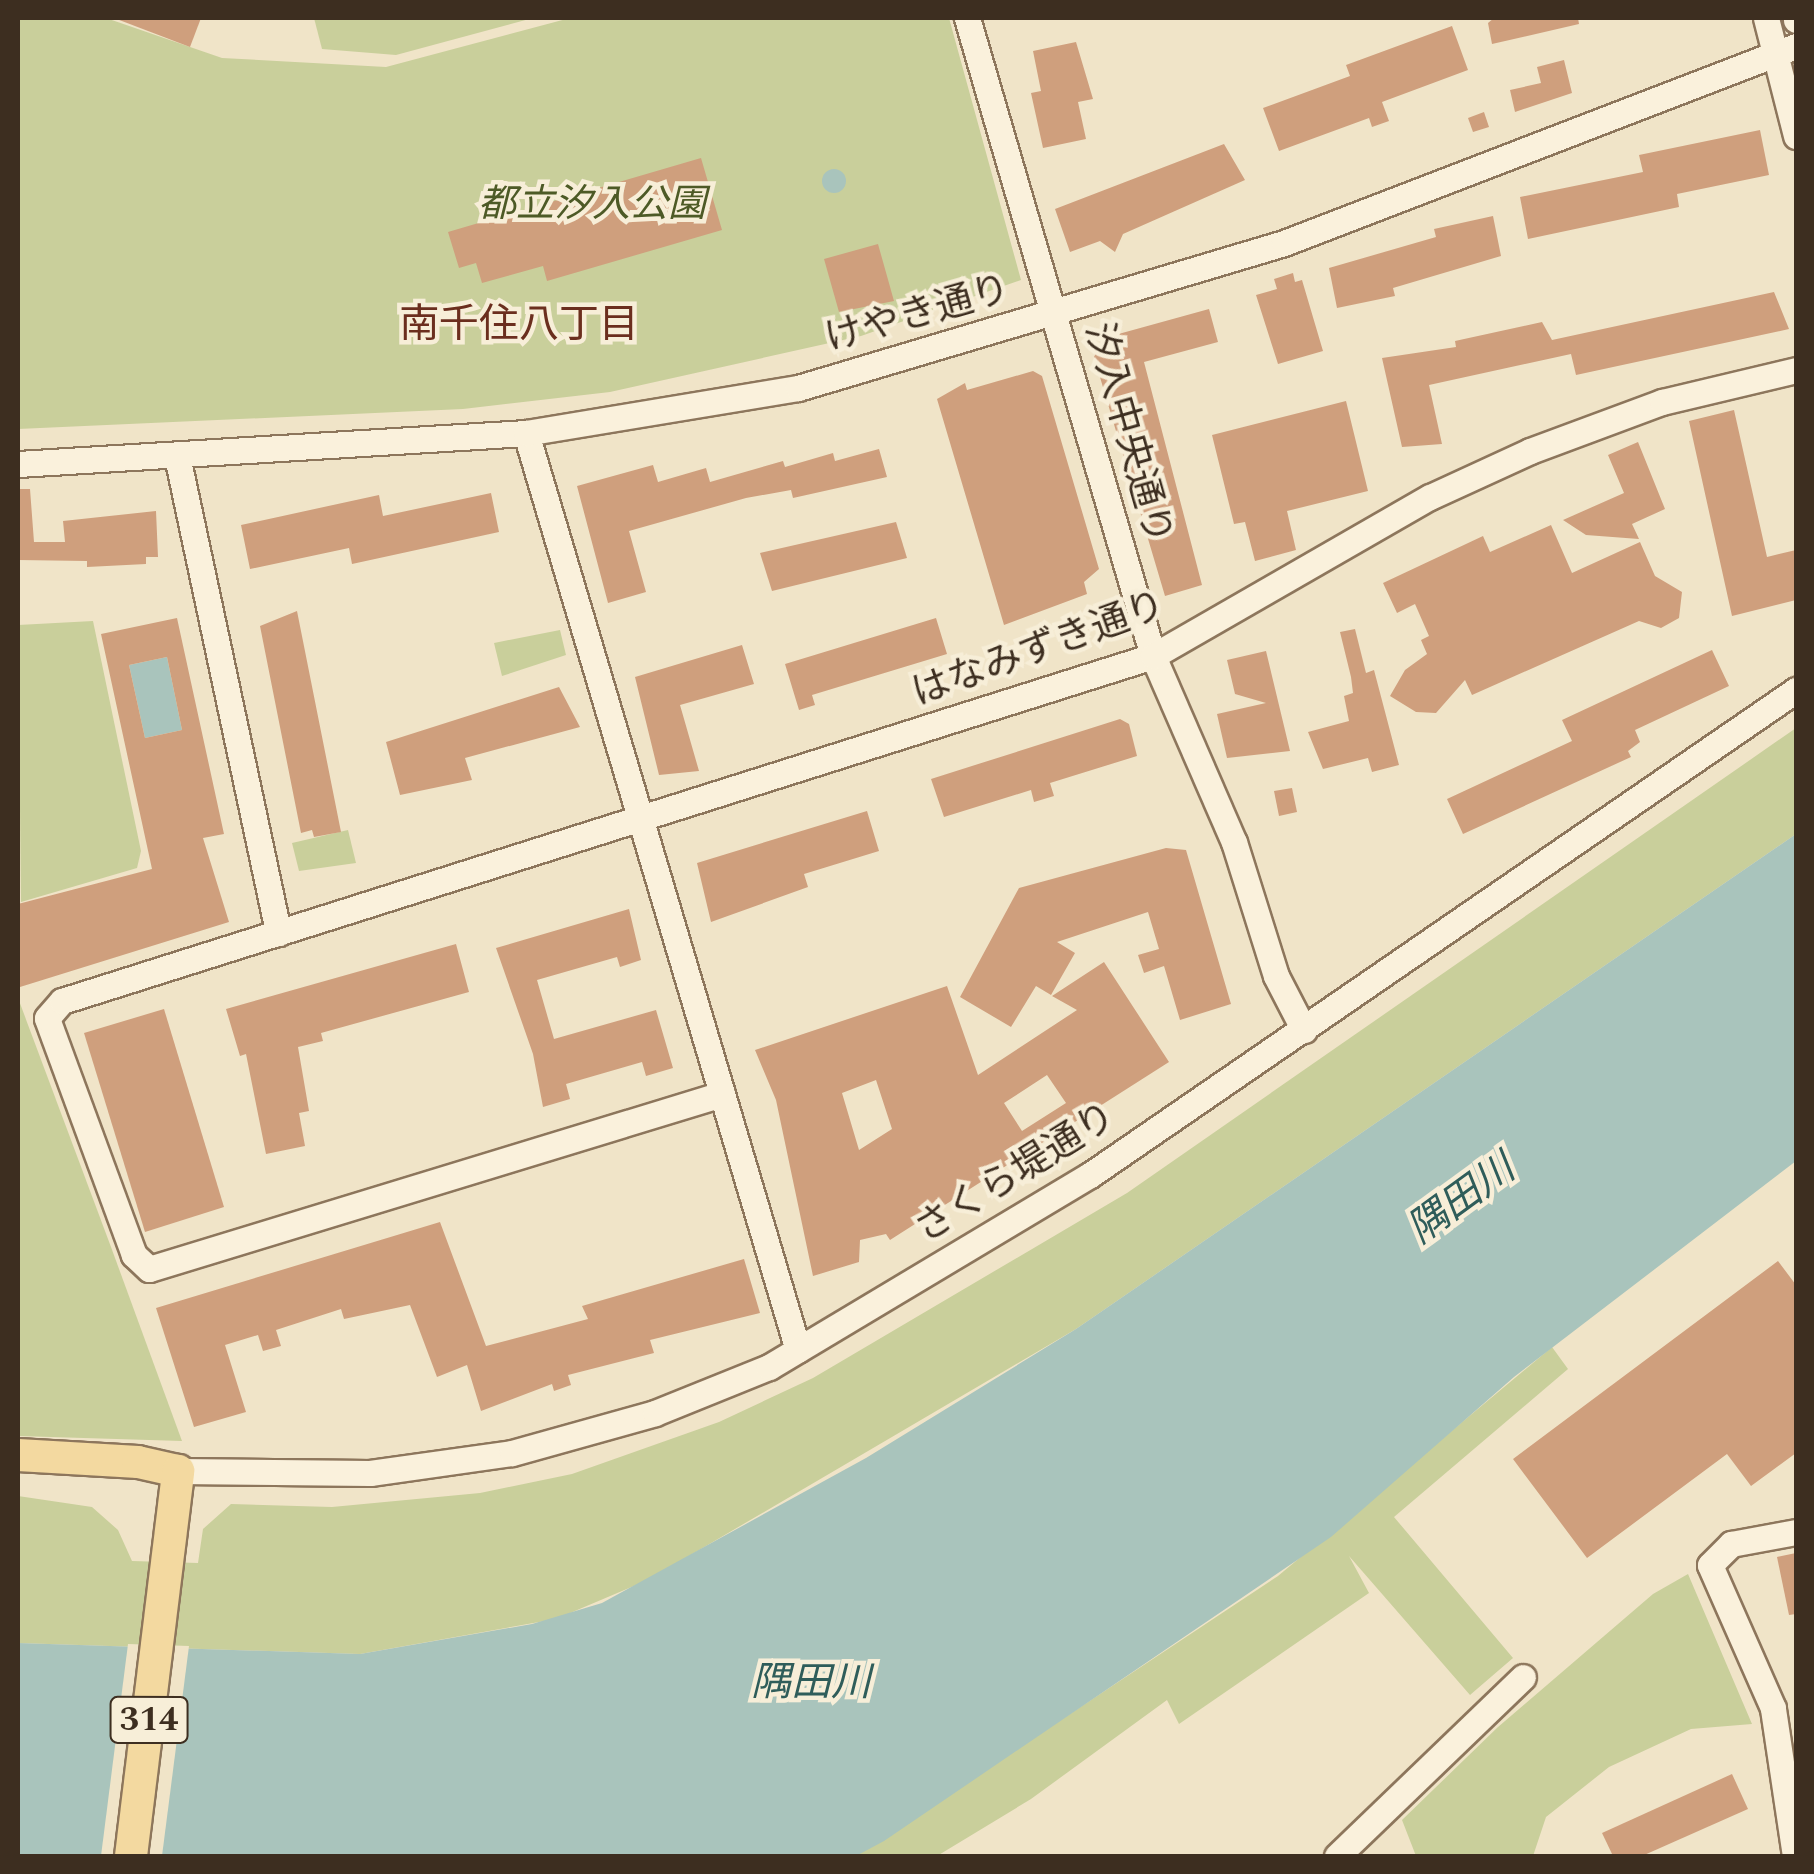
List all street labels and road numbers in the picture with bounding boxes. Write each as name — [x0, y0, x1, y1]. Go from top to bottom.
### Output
street label: けやき通り — [820, 267, 1016, 363]
street label: 汐入中央通り — [1074, 318, 1180, 550]
street label: はなみずき通り — [906, 583, 1172, 717]
street label: さくら堤通り — [907, 1094, 1125, 1254]
road number: 314 — [109, 1690, 189, 1750]

